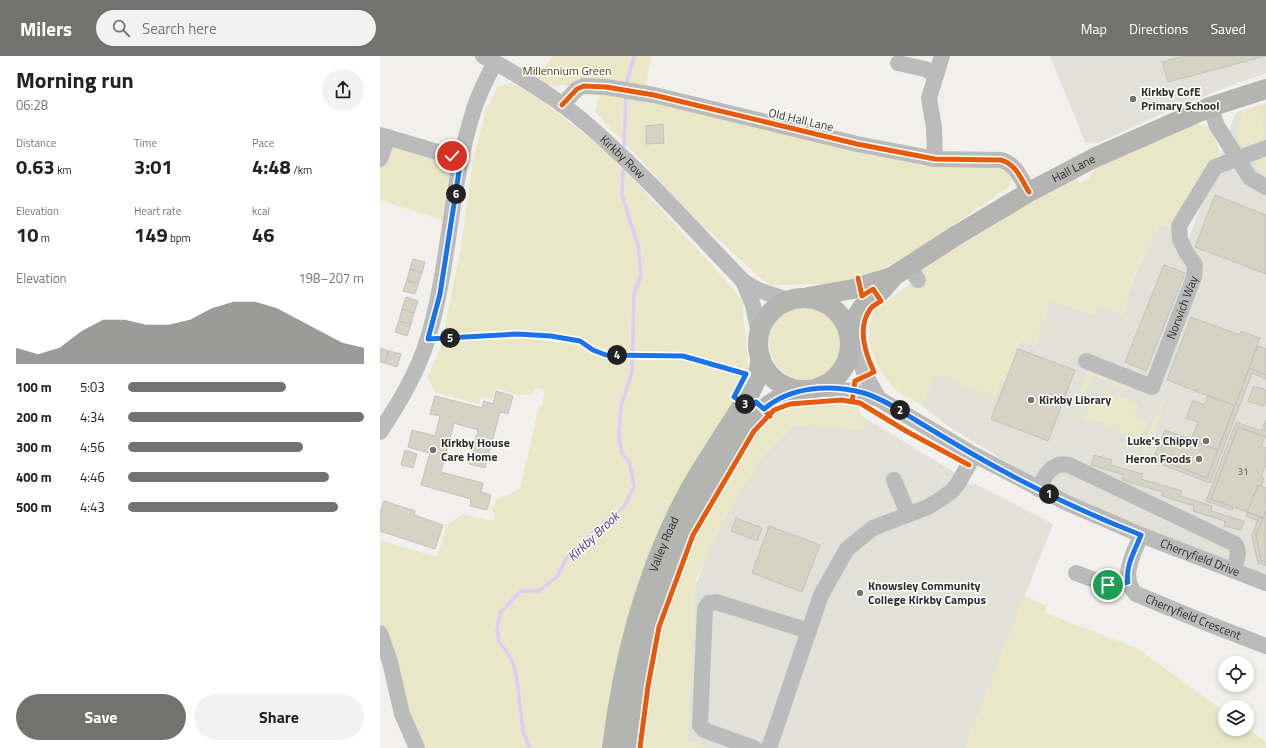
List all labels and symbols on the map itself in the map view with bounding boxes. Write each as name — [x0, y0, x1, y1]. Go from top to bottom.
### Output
park label: Millennium Green — [523, 61, 611, 80]
place label: Kirkby CofE Primary School — [1141, 82, 1219, 115]
marker: Kirkby CofE Primary School — [1128, 94, 1138, 104]
street label: Old Hall Lane — [767, 103, 836, 136]
street label: Kirkby Row — [596, 130, 650, 183]
pin — [435, 139, 469, 173]
street label: Hall Lane — [1048, 149, 1098, 187]
pin: 6 — [446, 184, 466, 204]
street label: Norwich Way — [1161, 273, 1203, 342]
pin: 5 — [440, 328, 460, 348]
pin: 4 — [607, 345, 627, 365]
place label: Kirkby Library — [1039, 390, 1111, 409]
pin: 3 — [735, 394, 755, 414]
marker: Kirkby Library — [1026, 395, 1036, 405]
pin: 2 — [890, 400, 910, 420]
place label: Luke's Chippy — [1127, 431, 1198, 450]
place label: Kirkby House Care Home — [441, 433, 510, 466]
marker: Luke's Chippy — [1201, 436, 1211, 446]
marker: Kirkby House Care Home — [428, 445, 438, 455]
place label: Heron Foods — [1126, 449, 1191, 468]
marker: Heron Foods — [1194, 454, 1204, 464]
house number: 31 — [1237, 464, 1249, 479]
pin: 1 — [1039, 484, 1059, 504]
water label: Kirkby Brook — [563, 505, 625, 565]
street label: Valley Road — [643, 513, 684, 574]
street label: Cherryfield Drive — [1158, 533, 1243, 581]
pin — [1091, 568, 1125, 602]
place label: Knowsley Community College Kirkby Campus — [868, 576, 986, 609]
marker: Knowsley Community College Kirkby Campus — [855, 588, 865, 598]
street label: Cherryfield Crescent — [1143, 589, 1245, 645]

